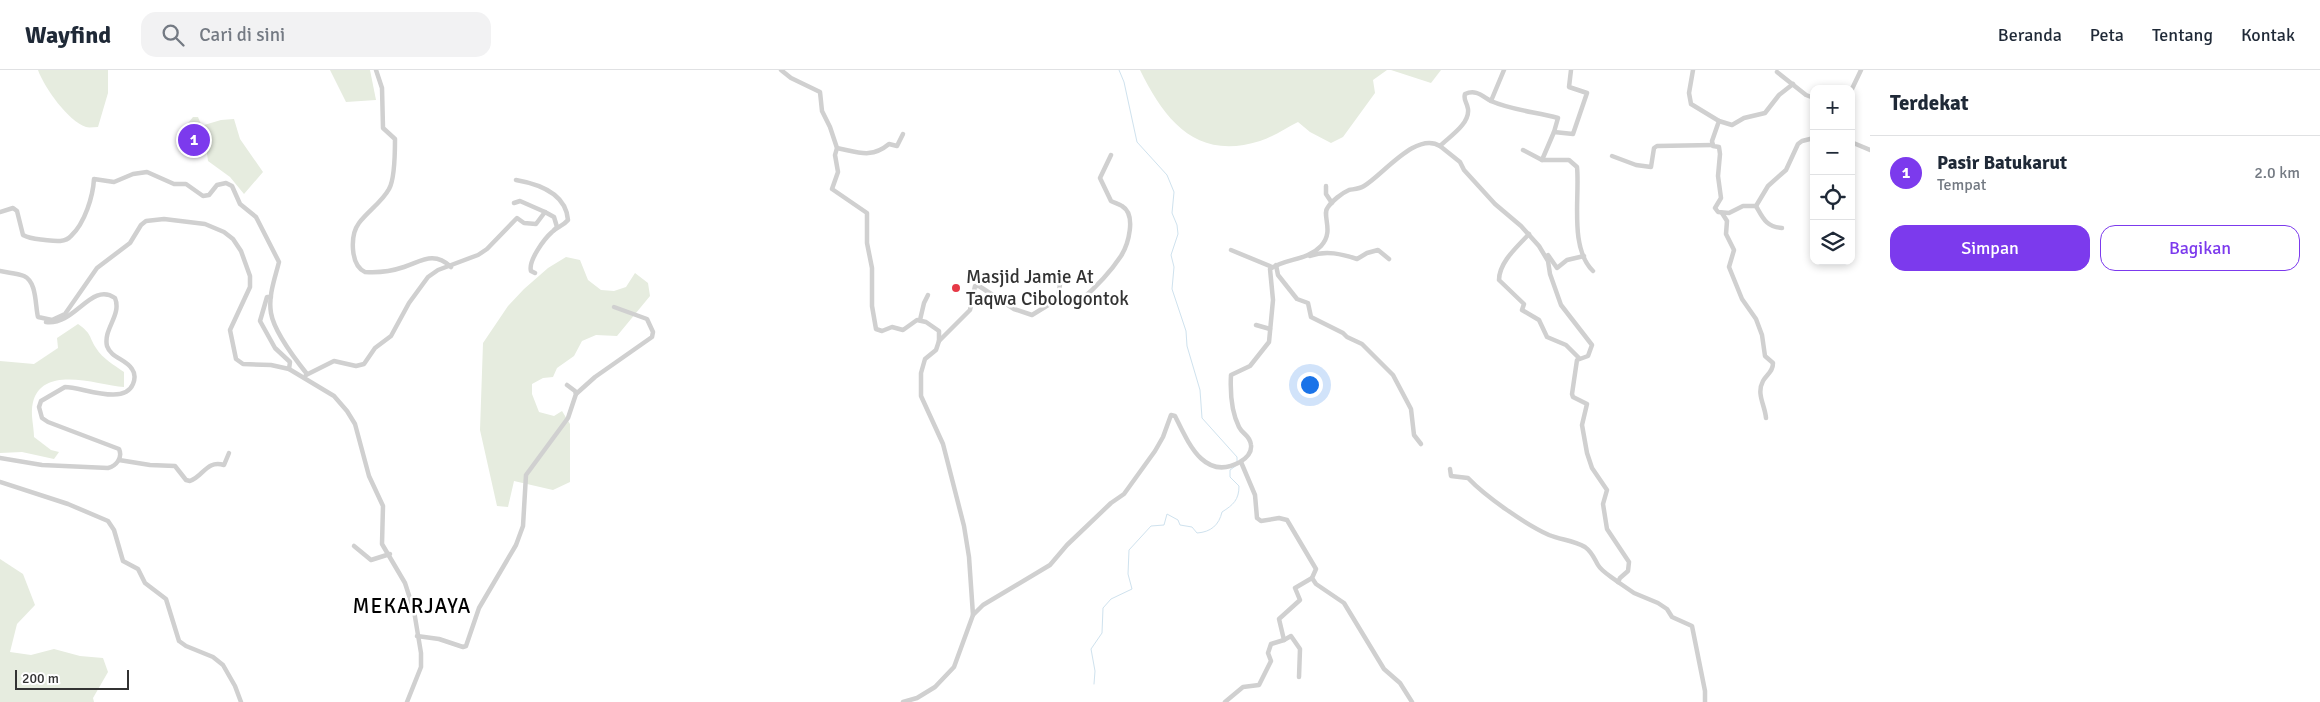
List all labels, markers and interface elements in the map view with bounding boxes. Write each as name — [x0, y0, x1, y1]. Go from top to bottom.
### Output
search box — [141, 12, 491, 57]
text: Wayfind — [25, 20, 111, 50]
icon: search — [159, 21, 187, 49]
text: Cari di sini — [199, 23, 285, 47]
text: Beranda — [1998, 24, 2062, 46]
text: Peta — [2090, 24, 2124, 46]
text: Tentang — [2152, 24, 2213, 46]
text: Kontak — [2241, 24, 2295, 46]
map controls — [1810, 85, 1855, 265]
button: + — [1810, 85, 1855, 130]
text: Terdekat — [1890, 90, 1969, 116]
pin: 1 — [178, 121, 210, 159]
button: − — [1810, 130, 1855, 175]
text: Pasir Batukarut — [1937, 151, 2067, 175]
text: 1 — [1902, 163, 1910, 183]
text: 2.0 km — [2254, 163, 2300, 183]
button: locate — [1810, 175, 1855, 220]
text: Tempat — [1937, 175, 1986, 195]
button: layers — [1810, 220, 1855, 265]
button: Simpan — [1890, 225, 2090, 271]
button: Bagikan — [2100, 225, 2300, 271]
place label: Masjid Jamie At Taqwa Cibologontok — [966, 265, 1129, 311]
marker: Masjid Jamie At Taqwa Cibologontok — [950, 282, 962, 294]
your location — [1297, 372, 1323, 398]
district label: MEKARJAYA — [353, 593, 471, 619]
scale bar — [15, 667, 129, 690]
text: 200 m — [22, 670, 59, 687]

